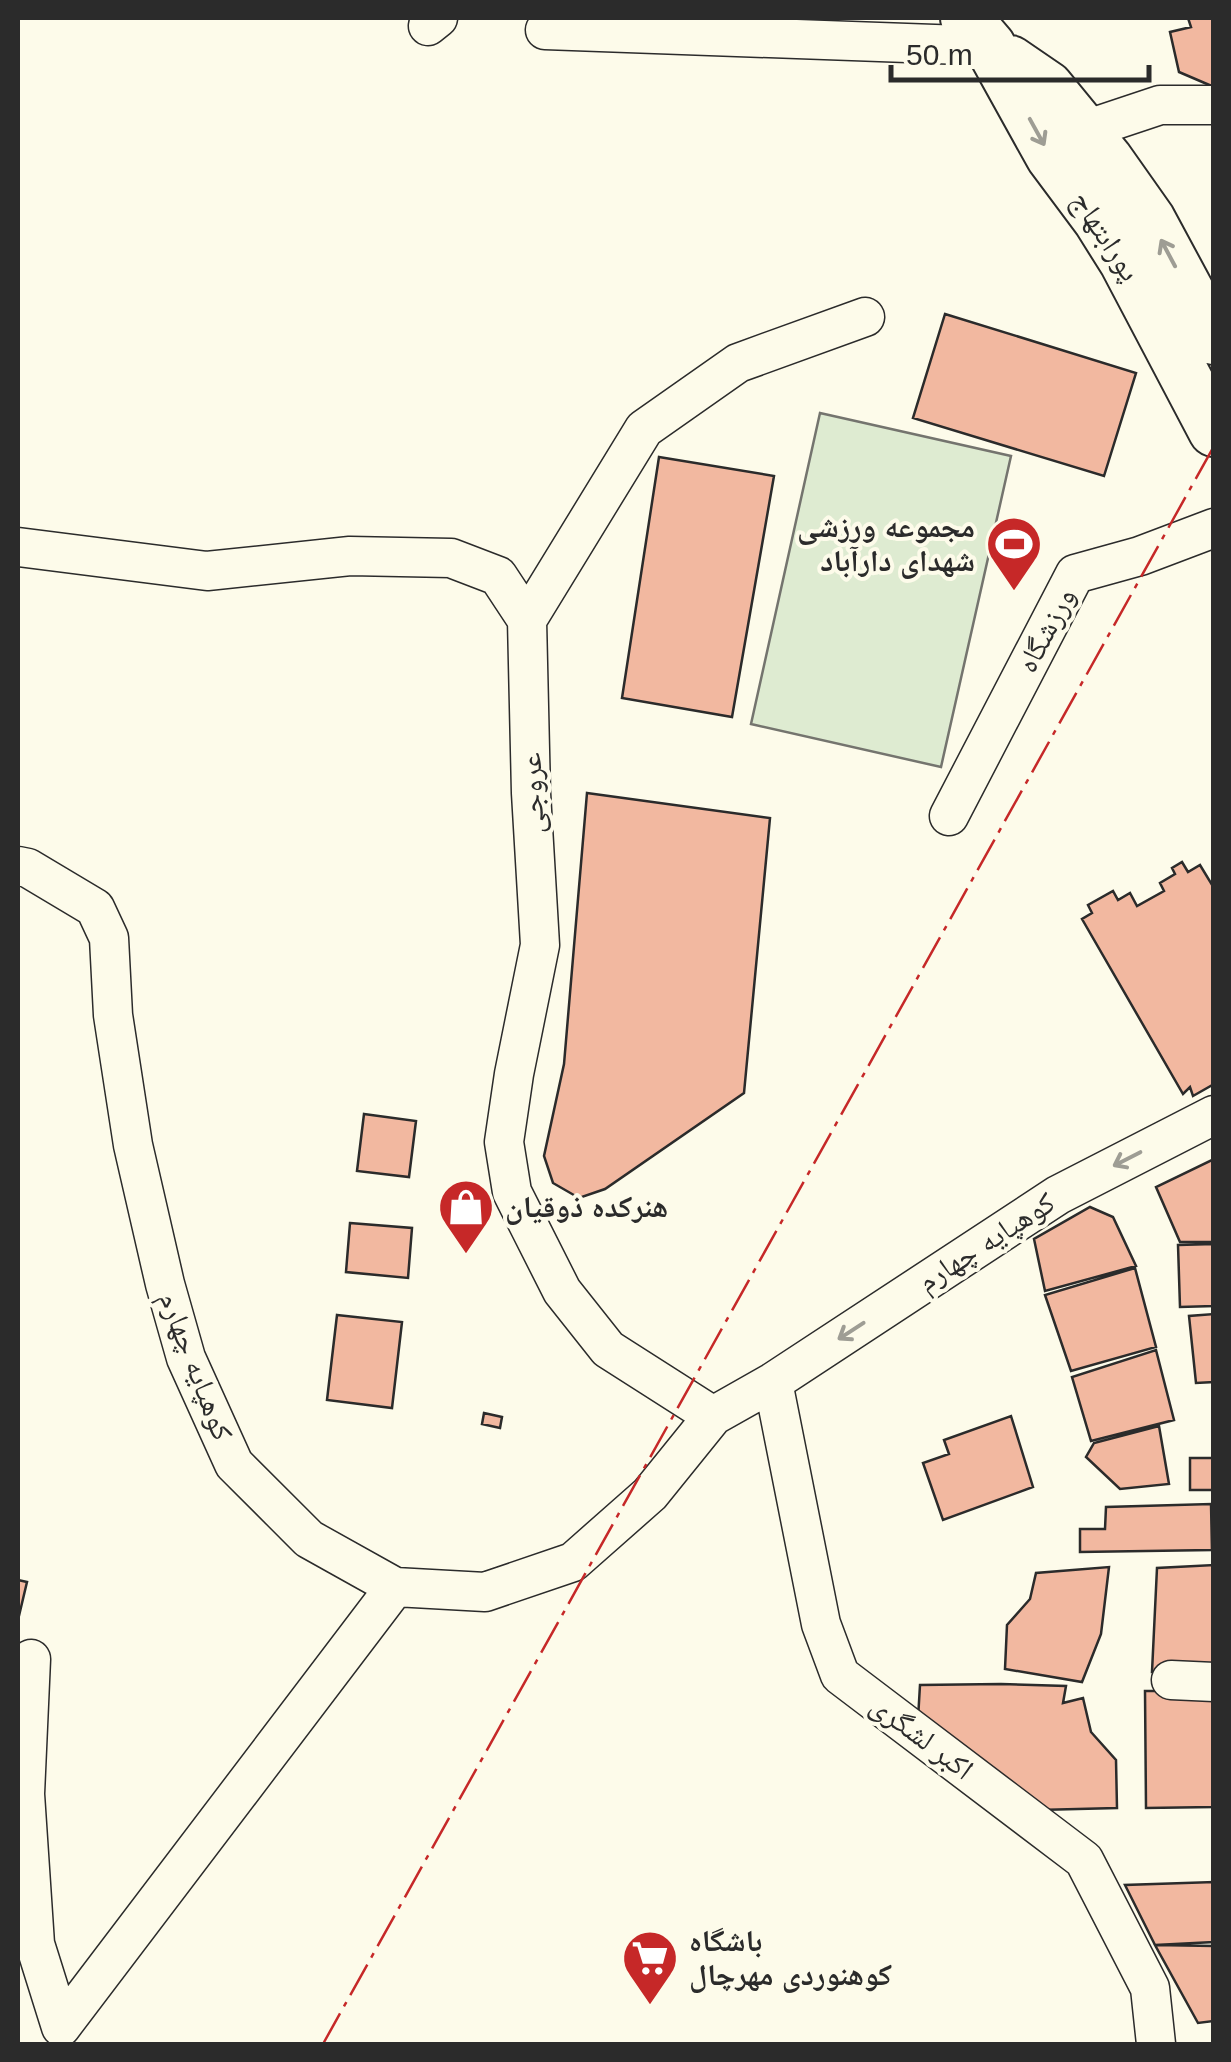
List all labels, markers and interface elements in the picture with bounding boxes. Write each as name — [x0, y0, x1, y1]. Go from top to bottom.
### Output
scale bar — [891, 20, 1148, 82]
text: 50 m — [906, 38, 973, 71]
one-way arrow — [1028, 116, 1048, 146]
street label: پورابتهاج — [1063, 185, 1148, 288]
one-way arrow — [1158, 239, 1177, 269]
place label: مجموعه ورزشی شهدای دارآباد — [797, 510, 975, 579]
sports icon: مجموعه ورزشی شهدای دارآباد — [984, 514, 1044, 593]
street label: ورزشگاه — [1010, 582, 1081, 677]
street label: عروجی — [514, 752, 551, 834]
one-way arrow — [1112, 1150, 1142, 1169]
shop icon: هنرکده ذوقیان — [436, 1177, 496, 1256]
street label: کوهپایه چهارم — [911, 1185, 1062, 1301]
place label: هنرکده ذوقیان — [505, 1190, 668, 1225]
street label: کوهپایه چهارم — [150, 1287, 240, 1446]
one-way arrow — [838, 1320, 866, 1341]
street label: اکبر لشگری — [863, 1687, 980, 1787]
place label: باشگاه کوهنوردی مهرچال — [689, 1924, 892, 1993]
supermarket icon: باشگاه کوهنوردی مهرچال — [620, 1928, 680, 2007]

